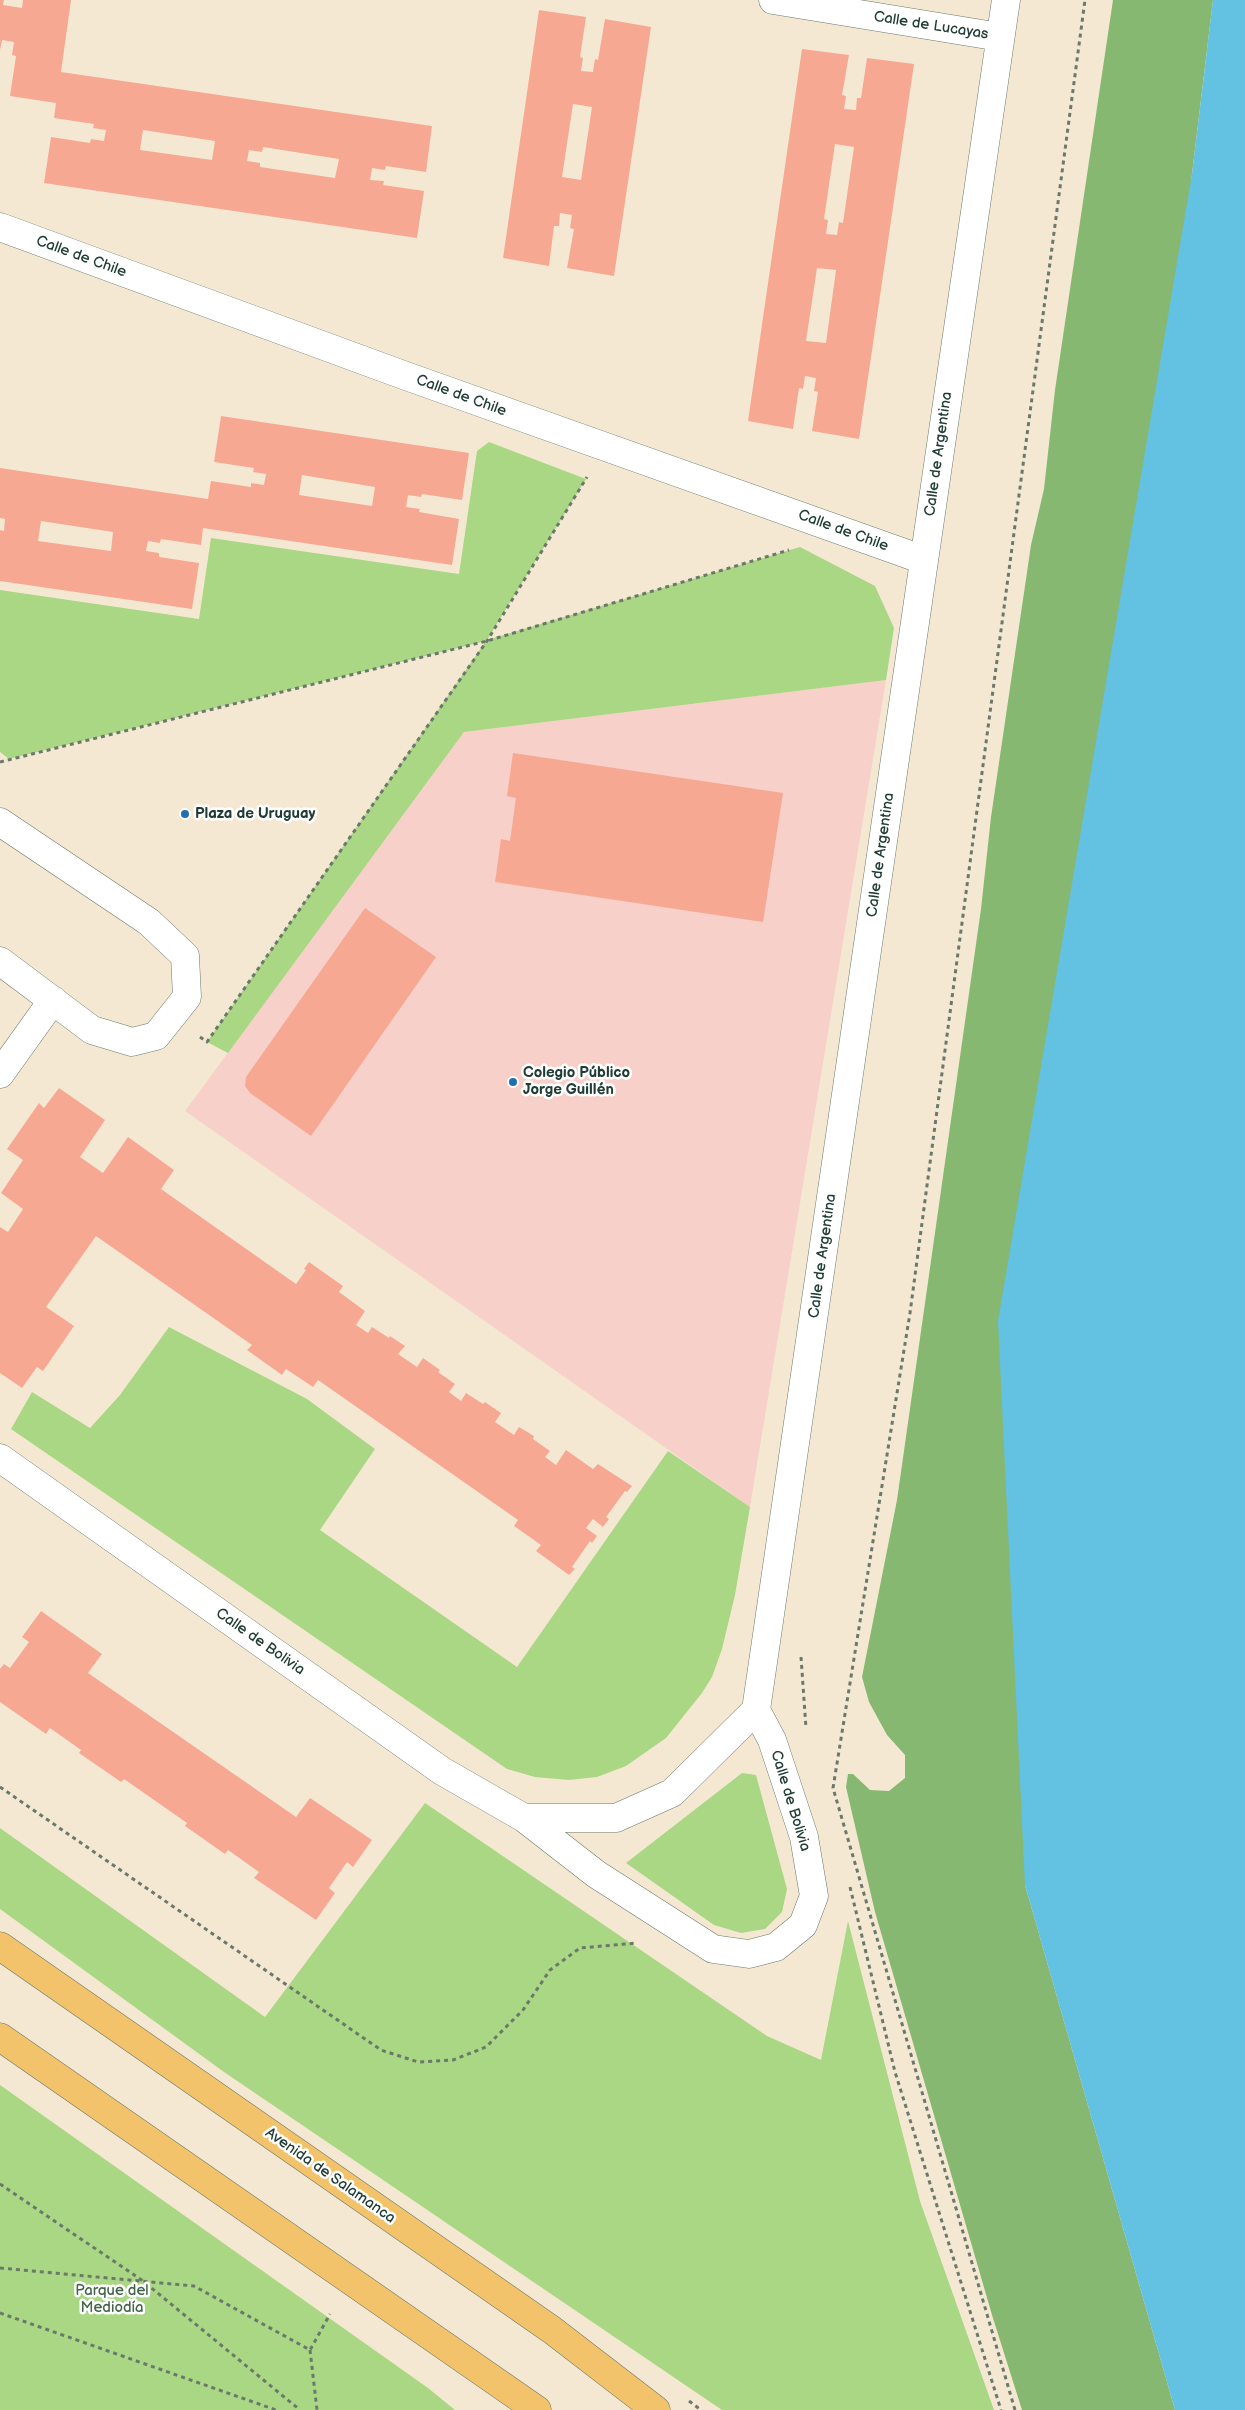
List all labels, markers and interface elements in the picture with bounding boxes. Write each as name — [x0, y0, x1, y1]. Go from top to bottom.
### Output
street label: Calle de Lucayas — [872, 8, 990, 44]
street label: Calle de Chile — [33, 232, 129, 282]
street label: Calle de Chile — [413, 371, 509, 421]
street label: Calle de Argentina — [921, 391, 957, 517]
street label: Calle de Chile — [795, 506, 891, 556]
street label: Calle de Argentina — [863, 792, 899, 918]
place label: Plaza de Uruguay — [195, 805, 315, 823]
marker: Plaza de Uruguay — [179, 808, 191, 820]
place label: Colegio Público Jorge Guillén — [523, 1064, 630, 1099]
marker: Colegio Público Jorge Guillén — [507, 1076, 519, 1088]
street label: Calle de Argentina — [805, 1193, 841, 1319]
street label: Calle de Bolivia — [212, 1605, 308, 1679]
street label: Calle de Bolivia — [766, 1748, 814, 1854]
street label: Avenida de Salamanca — [262, 2124, 398, 2228]
park label: Parque del Mediodía — [75, 2282, 149, 2317]

